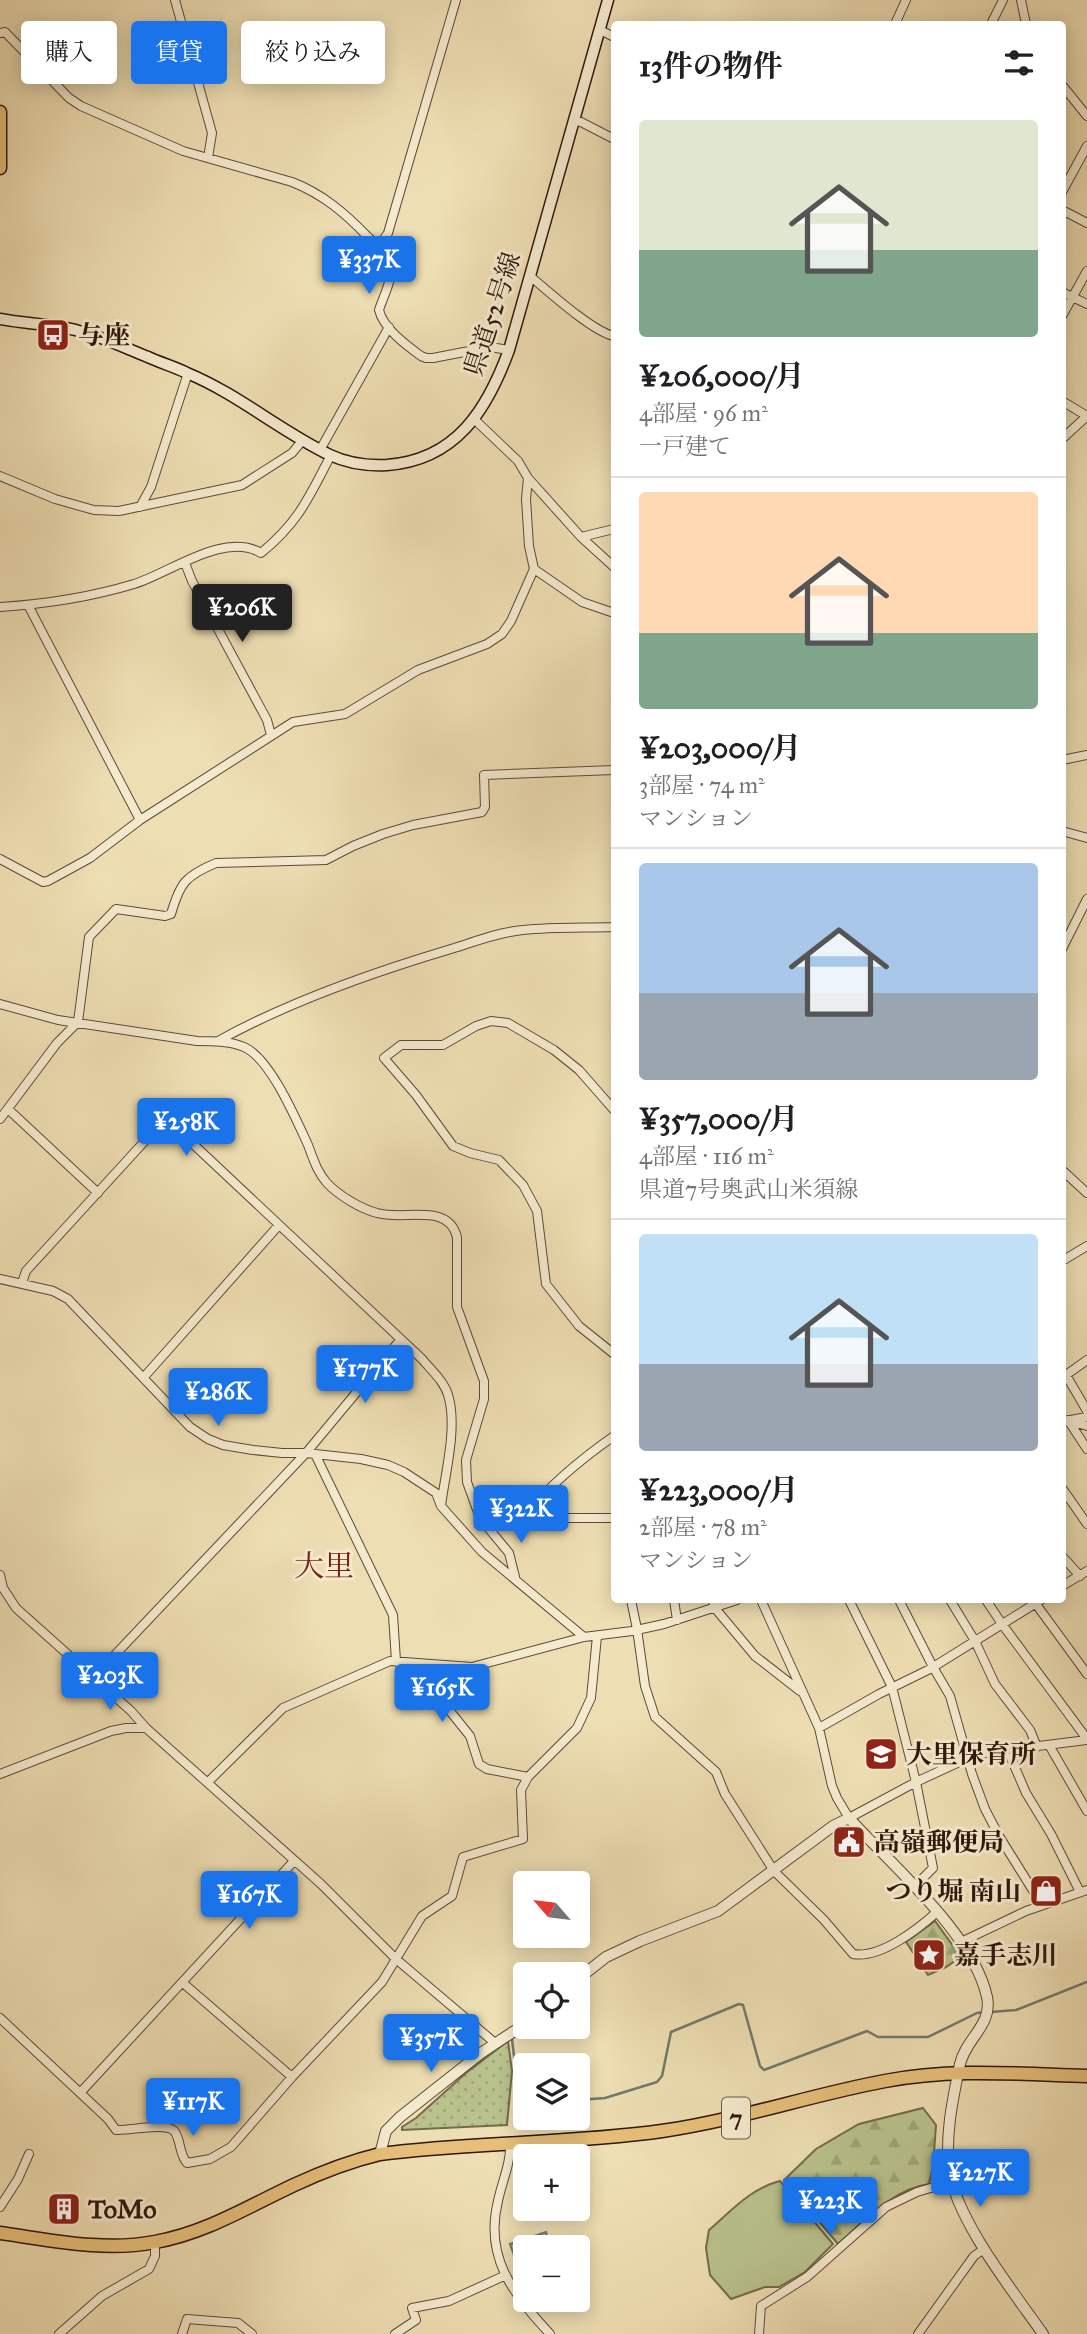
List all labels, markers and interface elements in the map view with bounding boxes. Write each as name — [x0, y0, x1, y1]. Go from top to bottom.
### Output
chip: 購入 — [21, 21, 117, 84]
chip: 賃貸 — [131, 21, 227, 84]
chip: 絞り込み — [241, 21, 385, 84]
icon: filters — [1000, 44, 1038, 82]
text: 13件の物件 — [639, 48, 783, 84]
icon: home — [776, 166, 902, 292]
pin: ¥337K — [320, 236, 418, 296]
text: ¥337K — [338, 245, 400, 273]
street label: 県道52号線 — [457, 248, 527, 380]
bus stop icon: 与座 — [34, 316, 72, 354]
place label: 与座 — [78, 319, 130, 351]
text: ¥206,000/月 — [639, 358, 805, 394]
text: 4部屋 · 96 m² — [639, 399, 768, 427]
text: 一戸建て — [639, 432, 731, 460]
icon: home — [776, 538, 902, 664]
pin: ¥206K — [193, 584, 291, 644]
text: ¥206K — [208, 593, 276, 621]
text: ¥203,000/月 — [639, 730, 801, 766]
text: 3部屋 · 74 m² — [639, 771, 765, 799]
text: マンション — [639, 804, 753, 832]
icon: home — [776, 909, 902, 1035]
pin: ¥258K — [137, 1098, 235, 1158]
text: ¥357,000/月 — [639, 1101, 798, 1137]
text: ¥258K — [153, 1107, 219, 1135]
text: 4部屋 · 116 m² — [639, 1142, 774, 1170]
text: 県道7号奥武山米須線 — [639, 1175, 858, 1203]
icon: home — [776, 1280, 902, 1406]
pin: ¥177K — [316, 1346, 414, 1405]
text: ¥177K — [332, 1354, 398, 1382]
pin: ¥286K — [169, 1368, 267, 1428]
text: ¥286K — [185, 1377, 251, 1405]
text: ¥223,000/月 — [639, 1472, 798, 1508]
pin: ¥322K — [472, 1486, 570, 1545]
text: ¥322K — [489, 1494, 553, 1522]
text: 2部屋 · 78 m² — [639, 1513, 767, 1541]
text: マンション — [639, 1546, 753, 1574]
district label: 大里 — [294, 1548, 354, 1584]
pin: ¥203K — [61, 1652, 159, 1712]
text: ¥203K — [77, 1661, 143, 1689]
pin: ¥165K — [393, 1664, 491, 1724]
text: ¥165K — [411, 1673, 473, 1701]
school or university icon: 大里保育所 — [862, 1735, 900, 1773]
place label: 大里保育所 — [906, 1738, 1036, 1770]
public building icon: 高嶺郵便局 — [830, 1823, 868, 1861]
place label: 高嶺郵便局 — [874, 1826, 1004, 1858]
pin: ¥167K — [200, 1871, 298, 1931]
north arrow — [513, 1871, 590, 1948]
map controls — [513, 1871, 590, 2312]
shop icon: つり堀 南山 — [1027, 1872, 1065, 1910]
place label: つり堀 南山 — [885, 1875, 1021, 1907]
text: ¥167K — [217, 1880, 281, 1908]
place icon: 嘉手志川 — [910, 1936, 948, 1974]
place label: 嘉手志川 — [954, 1939, 1058, 1971]
button: locate — [513, 1962, 590, 2039]
pin: ¥357K — [382, 2014, 480, 2074]
text: ¥357K — [399, 2023, 463, 2051]
button: layers — [513, 2053, 590, 2130]
pin: ¥117K — [144, 2078, 242, 2138]
text: ¥117K — [162, 2087, 224, 2115]
road number: 7 — [722, 2098, 750, 2138]
button: + — [513, 2144, 590, 2221]
pin: ¥227K — [931, 2150, 1029, 2209]
text: ¥227K — [947, 2158, 1013, 2186]
pin: ¥223K — [781, 2178, 879, 2237]
text: ¥223K — [798, 2186, 862, 2214]
building icon: ToMo — [45, 2190, 83, 2228]
place label: ToMo — [87, 2193, 157, 2225]
button: − — [513, 2235, 590, 2312]

